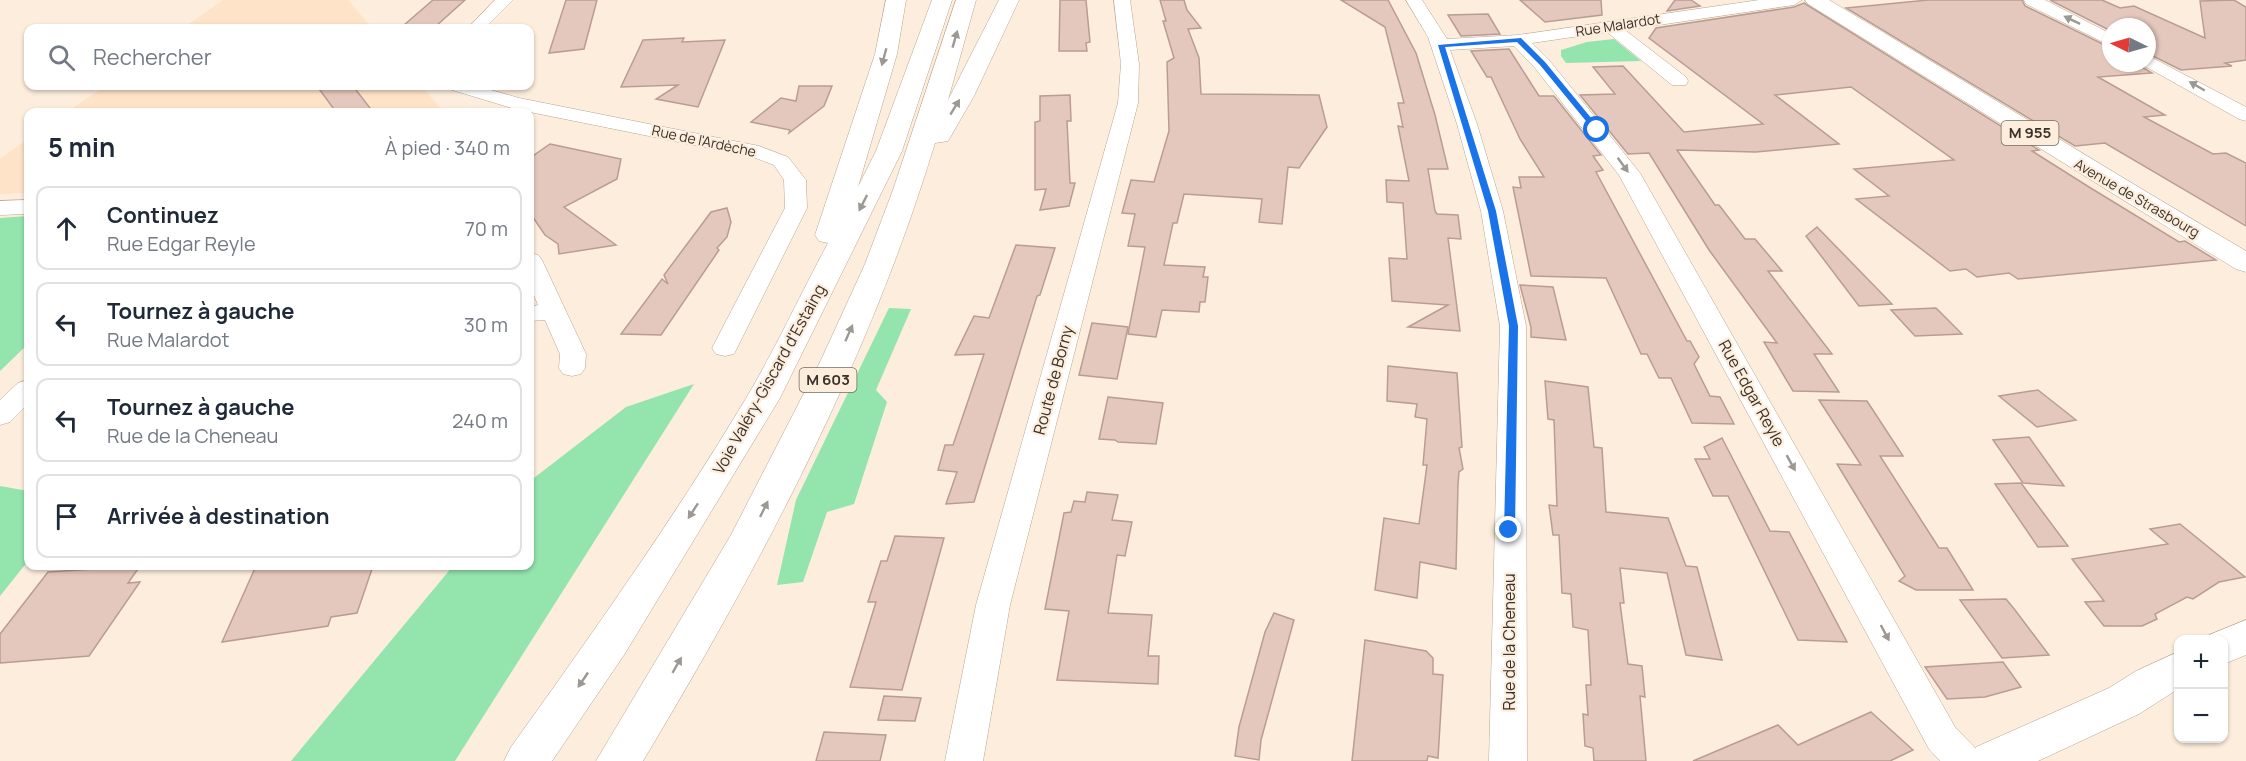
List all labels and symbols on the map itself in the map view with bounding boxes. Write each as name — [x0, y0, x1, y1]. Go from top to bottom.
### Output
street label: Rue Malardot — [1574, 8, 1662, 41]
one-way arrow — [2063, 15, 2080, 25]
north arrow — [2102, 18, 2156, 72]
one-way arrow — [951, 29, 960, 47]
one-way arrow — [879, 48, 889, 66]
one-way arrow — [2189, 81, 2205, 92]
one-way arrow — [950, 99, 961, 115]
route start — [1583, 116, 1609, 142]
street label: Rue de l'Ardèche — [650, 120, 758, 161]
road number: M 955 — [2002, 121, 2058, 145]
street label: Avenue de Strasbourg — [2071, 154, 2204, 241]
one-way arrow — [1617, 156, 1629, 172]
one-way arrow — [858, 195, 867, 212]
street label: Voie Valéry-Giscard d'Estaing — [708, 280, 830, 478]
street label: Route de Borny — [1028, 322, 1078, 437]
one-way arrow — [844, 324, 854, 342]
street label: Rue Edgar Reyle — [1714, 336, 1790, 450]
road number: M 603 — [800, 368, 856, 392]
one-way arrow — [1786, 454, 1796, 471]
one-way arrow — [760, 500, 769, 517]
one-way arrow — [688, 503, 699, 519]
route end — [1495, 516, 1521, 542]
street label: Rue de la Cheneau — [1498, 573, 1520, 711]
one-way arrow — [1880, 625, 1890, 642]
one-way arrow — [672, 657, 683, 673]
one-way arrow — [578, 672, 589, 688]

